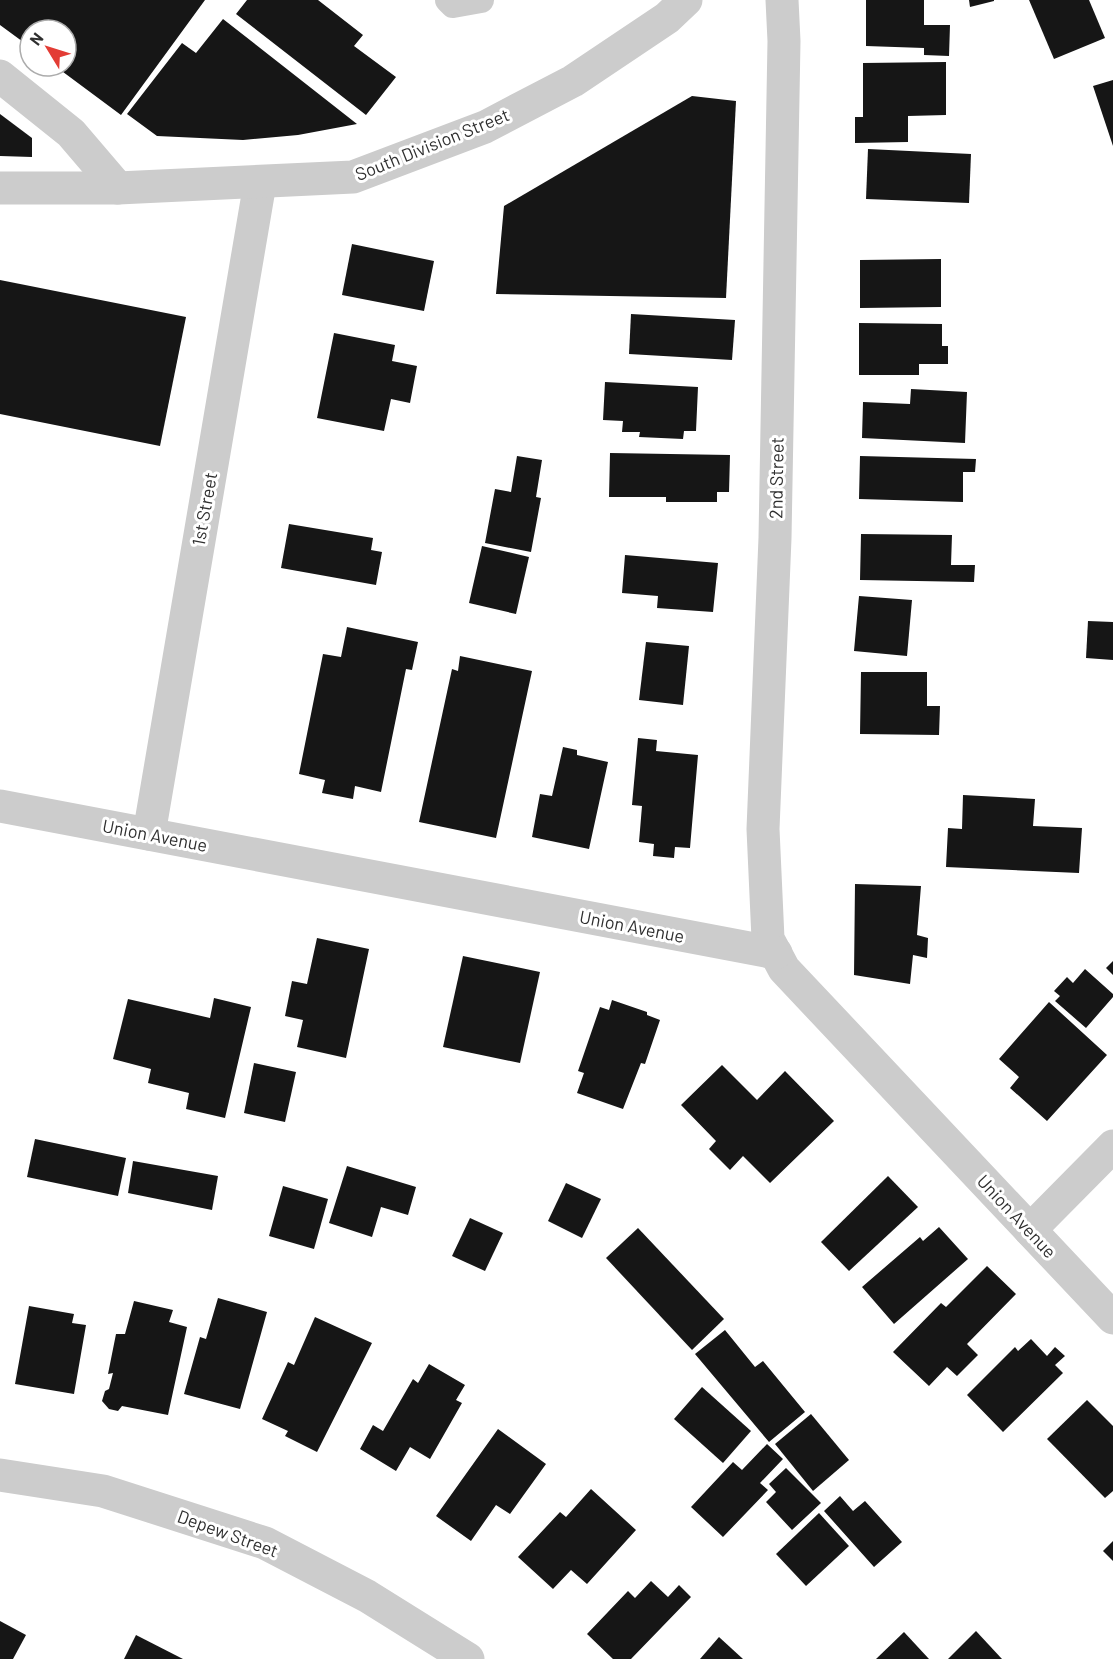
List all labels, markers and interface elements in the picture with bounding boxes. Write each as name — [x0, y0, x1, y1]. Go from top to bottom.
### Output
north arrow — [18, 18, 78, 78]
text: N — [25, 28, 47, 48]
street label: South Division Street — [352, 103, 512, 185]
street label: 2nd Street — [764, 437, 788, 519]
street label: 1st Street — [187, 471, 221, 547]
street label: Union Avenue — [101, 814, 209, 856]
street label: Union Avenue — [578, 905, 686, 947]
street label: Union Avenue — [973, 1170, 1061, 1262]
street label: Depew Street — [175, 1505, 281, 1561]

